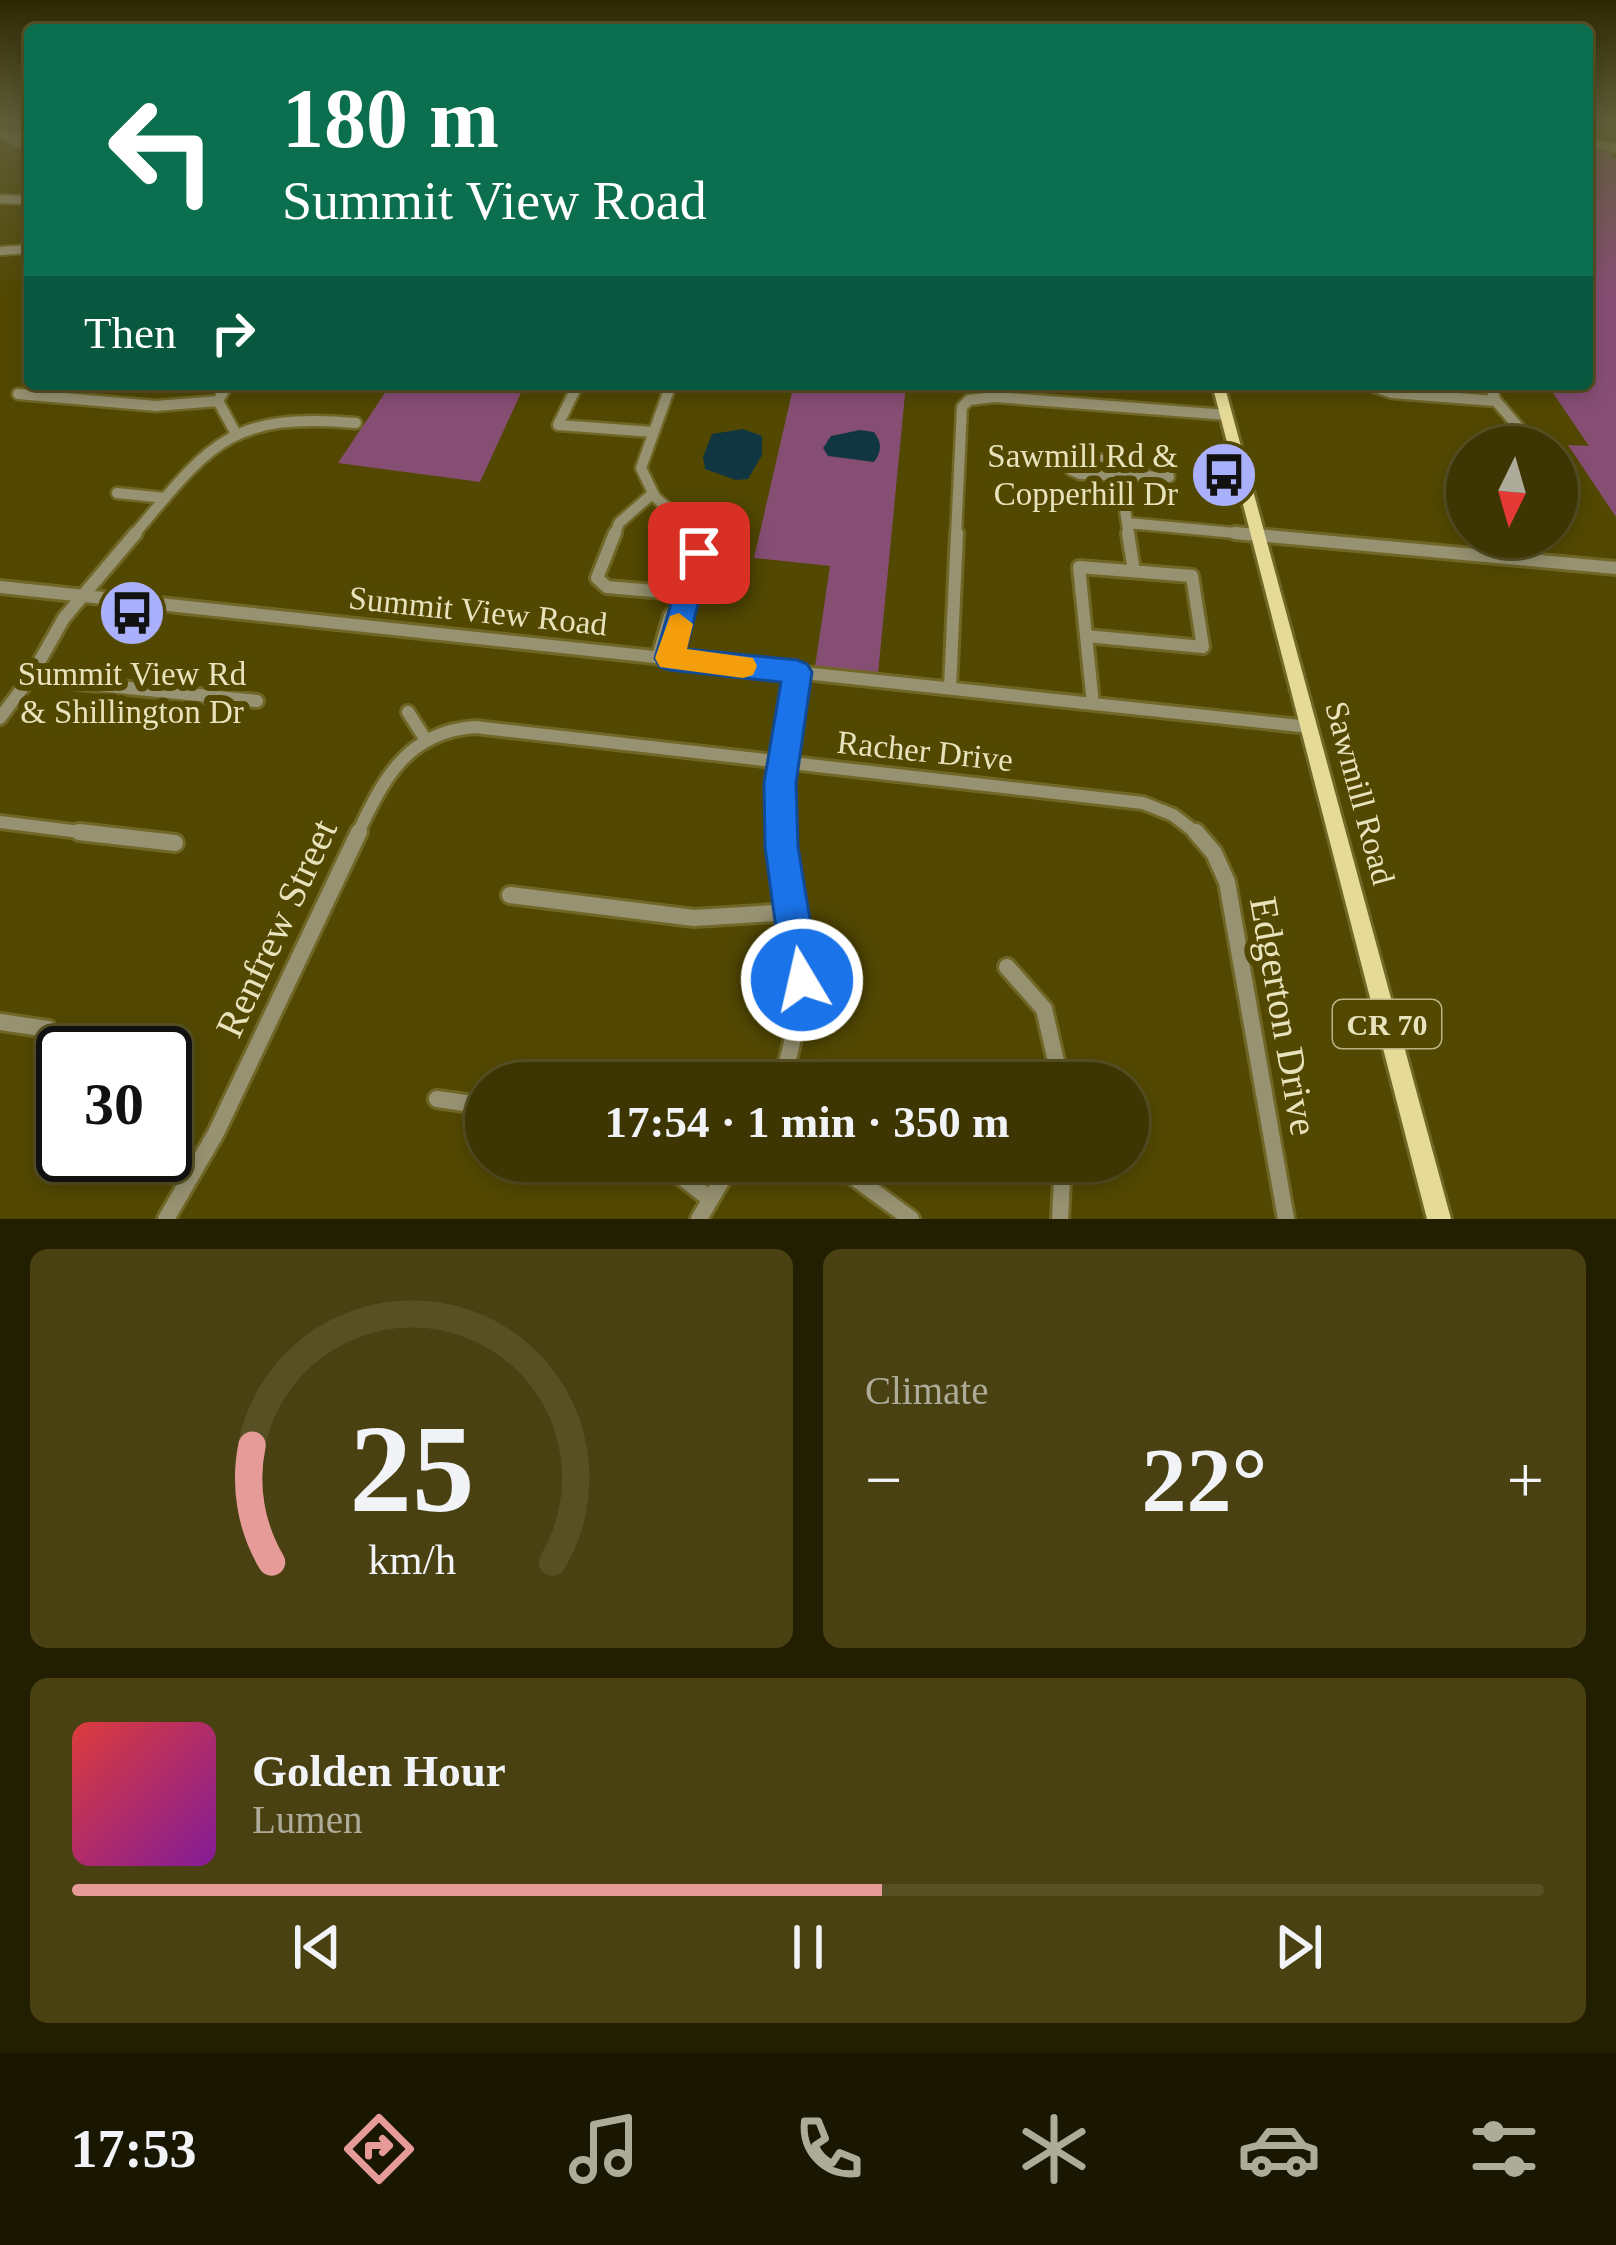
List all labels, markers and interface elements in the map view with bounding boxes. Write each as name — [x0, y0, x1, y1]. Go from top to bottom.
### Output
icon: left — [84, 72, 240, 228]
text: 180 m — [282, 72, 499, 165]
text: Summit View Road — [282, 171, 707, 231]
icon: right — [200, 300, 266, 366]
text: Then — [84, 308, 176, 358]
north arrow — [1446, 426, 1578, 558]
map controls — [1446, 426, 1578, 558]
place label: Sawmill Rd & Copperhill Dr — [987, 438, 1178, 512]
bus stop icon: Sawmill Rd & Copperhill Dr — [1189, 440, 1259, 510]
pin — [648, 502, 750, 604]
icon: arrive — [666, 520, 732, 586]
bus stop icon: Summit View Rd & Shillington Dr — [97, 578, 167, 648]
street label: Summit View Road — [347, 580, 609, 643]
place label: Summit View Rd & Shillington Dr — [18, 656, 247, 730]
street label: Sawmill Road — [1318, 698, 1402, 889]
street label: Racher Drive — [835, 724, 1015, 778]
street label: Renfrew Street — [207, 812, 345, 1044]
street label: Edgerton Drive — [1241, 893, 1326, 1139]
position arrow — [739, 917, 865, 1043]
road number: CR 70 — [1333, 1000, 1441, 1048]
speed limit sign: 30 — [36, 1026, 192, 1182]
text: 17:54 · 1 min · 350 m — [605, 1097, 1010, 1147]
text: Climate — [865, 1369, 988, 1412]
text: 25 — [349, 1400, 474, 1538]
text: 22° — [1142, 1431, 1268, 1530]
text: − — [865, 1443, 902, 1516]
text: + — [1507, 1443, 1544, 1516]
text: km/h — [367, 1535, 456, 1582]
text: Golden Hour — [252, 1746, 506, 1796]
text: Lumen — [252, 1798, 362, 1841]
icon: previous — [284, 1914, 350, 1980]
icon: pause — [775, 1914, 841, 1980]
icon: next — [1266, 1914, 1332, 1980]
icon: directions — [337, 2107, 421, 2191]
icon: music — [562, 2107, 646, 2191]
icon: phone — [787, 2107, 871, 2191]
icon: climate — [1012, 2107, 1096, 2191]
icon: car — [1237, 2107, 1321, 2191]
icon: filters — [1462, 2107, 1546, 2191]
text: 17:53 — [70, 2119, 196, 2179]

